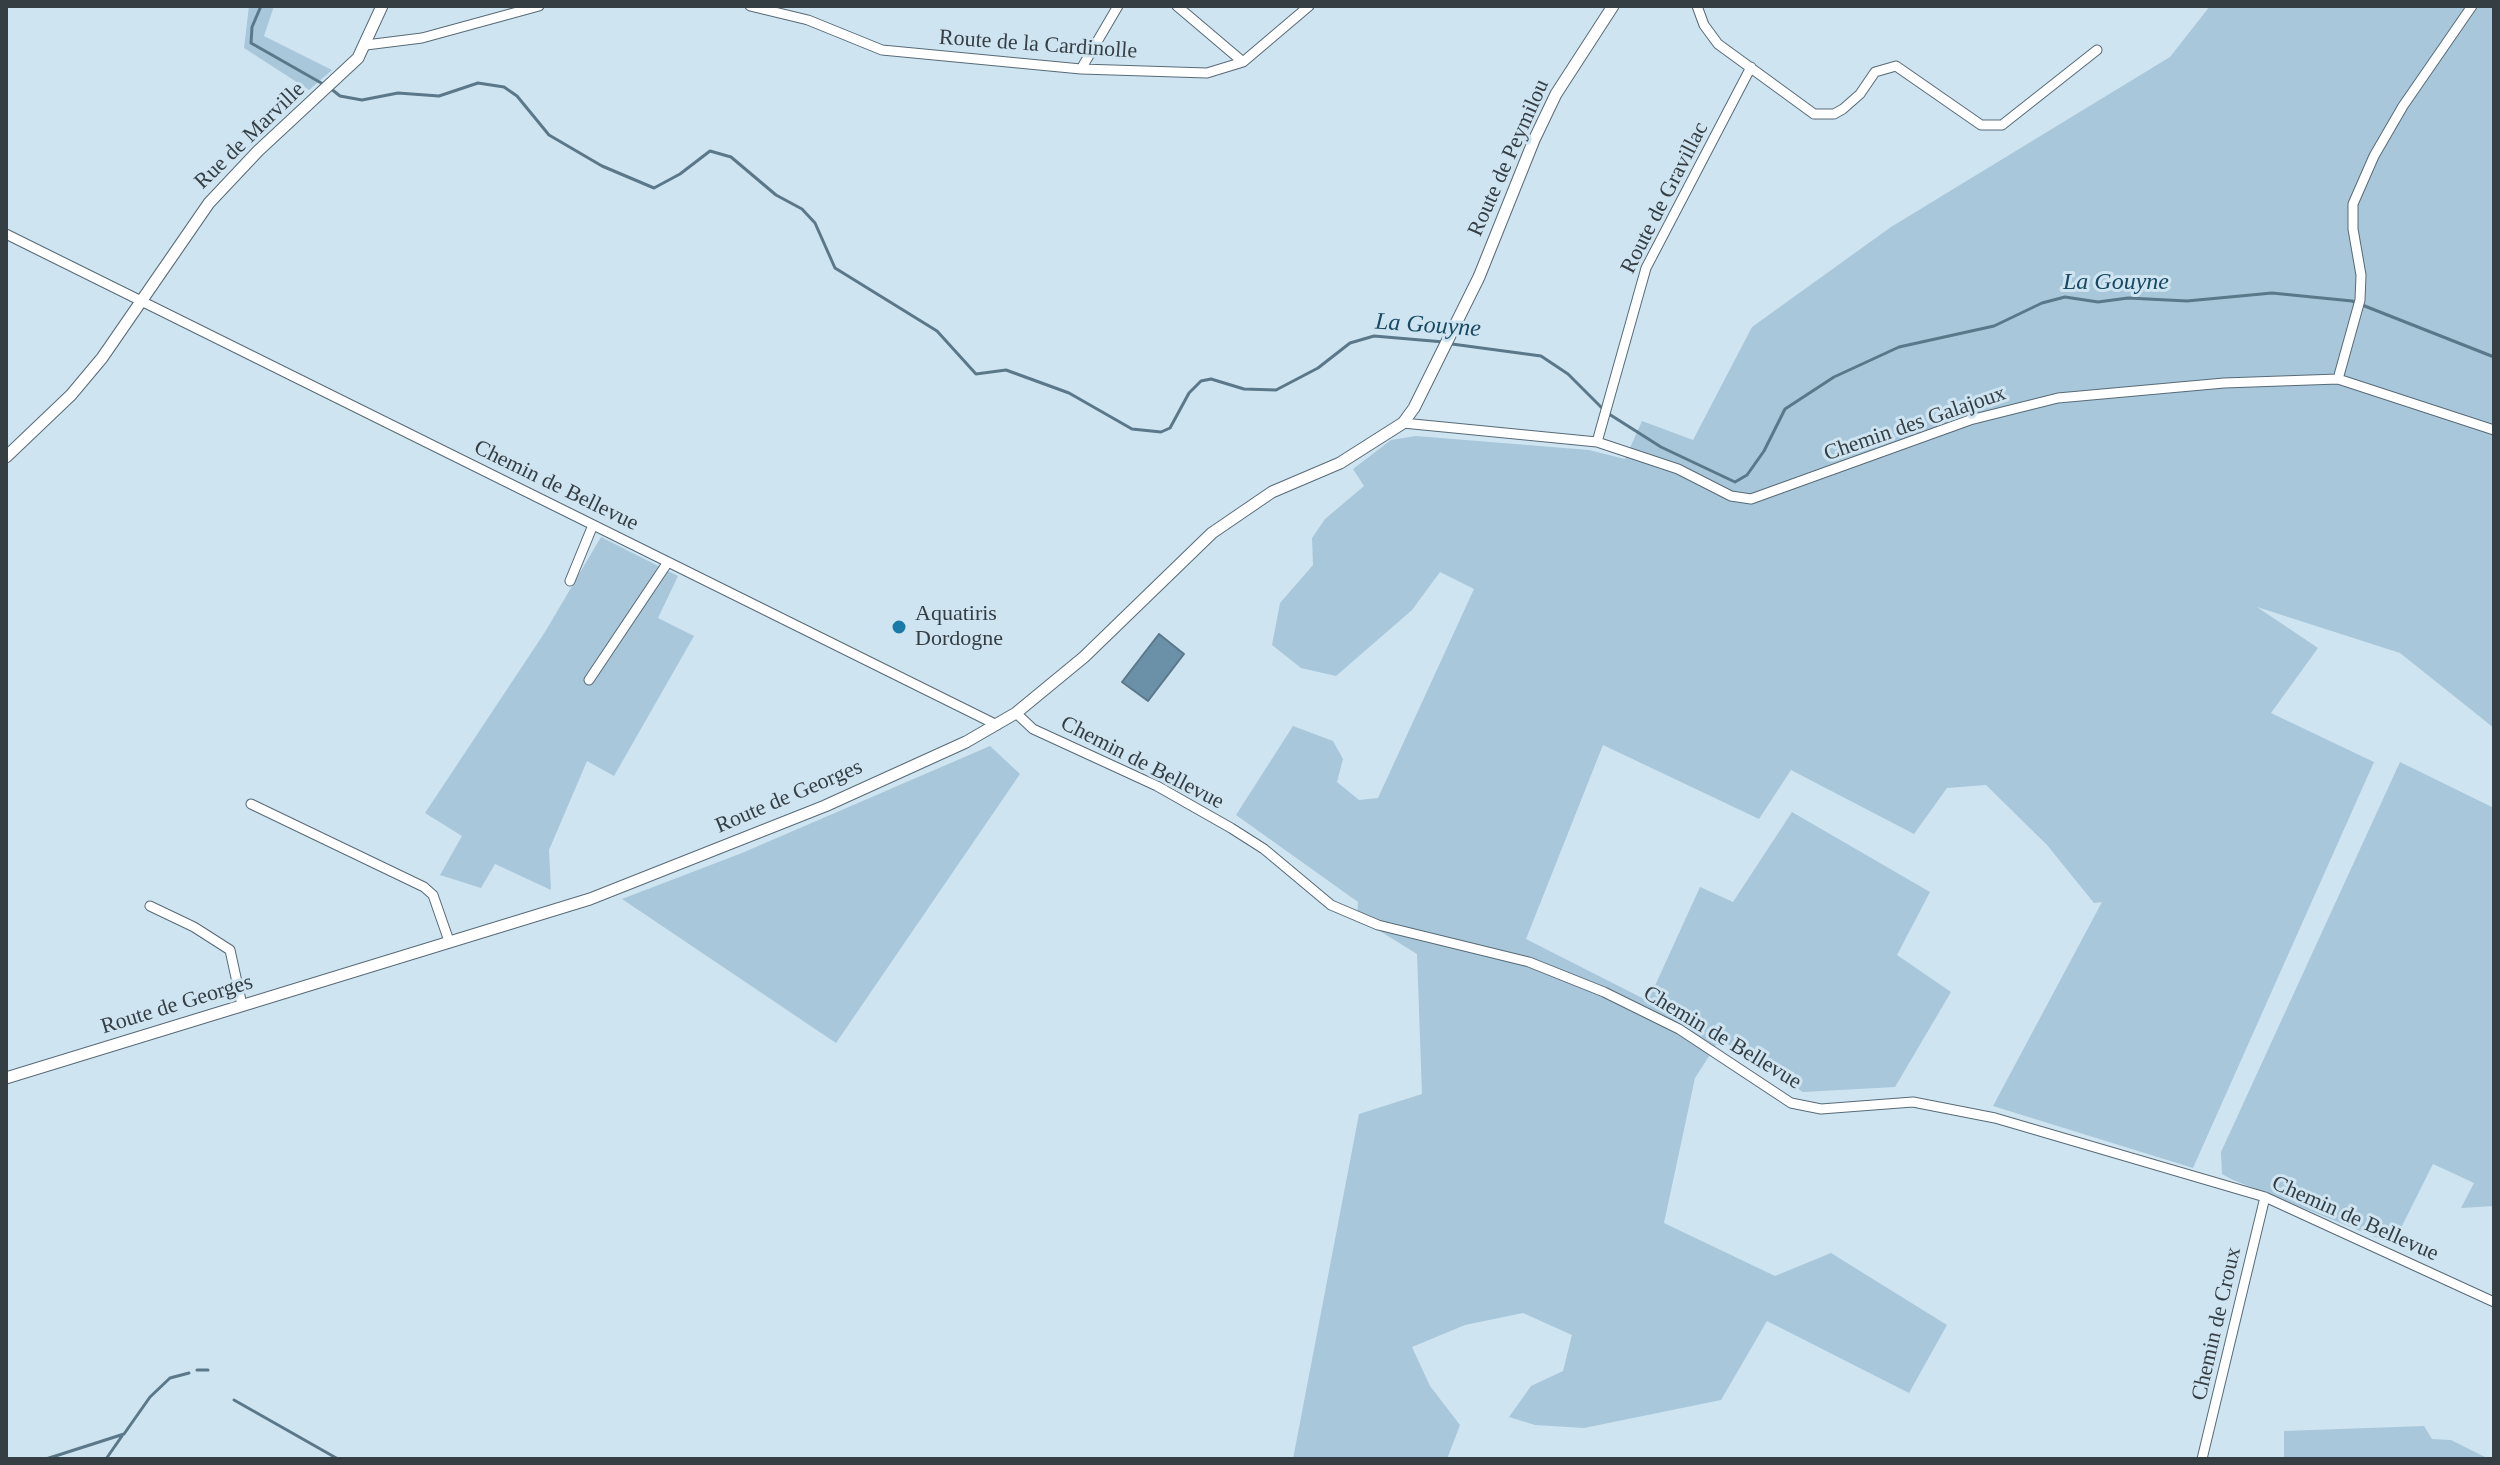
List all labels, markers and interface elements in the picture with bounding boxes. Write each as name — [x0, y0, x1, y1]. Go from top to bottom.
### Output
street label: Route de la Cardinolle — [938, 25, 1138, 65]
street label: Route de Peymilou — [1463, 76, 1555, 240]
street label: Rue de Marville — [189, 77, 311, 195]
street label: Route de Gravillac — [1616, 118, 1714, 278]
water label: La Gouyne — [2063, 269, 2169, 297]
water label: La Gouyne — [1374, 308, 1482, 344]
street label: Chemin des Galajoux — [1821, 380, 2009, 468]
street label: Chemin de Bellevue — [469, 435, 643, 537]
place label: Aquatiris Dordogne — [915, 601, 1003, 652]
marker: Aquatiris Dordogne — [890, 618, 908, 636]
street label: Chemin de Bellevue — [1056, 710, 1228, 816]
street label: Route de Georges — [711, 754, 867, 840]
street label: Route de Georges — [98, 969, 256, 1041]
street label: Chemin de Bellevue — [1638, 980, 1806, 1096]
street label: Chemin de Bellevue — [2268, 1170, 2442, 1268]
street label: Chemin de Croux — [2187, 1245, 2247, 1403]

